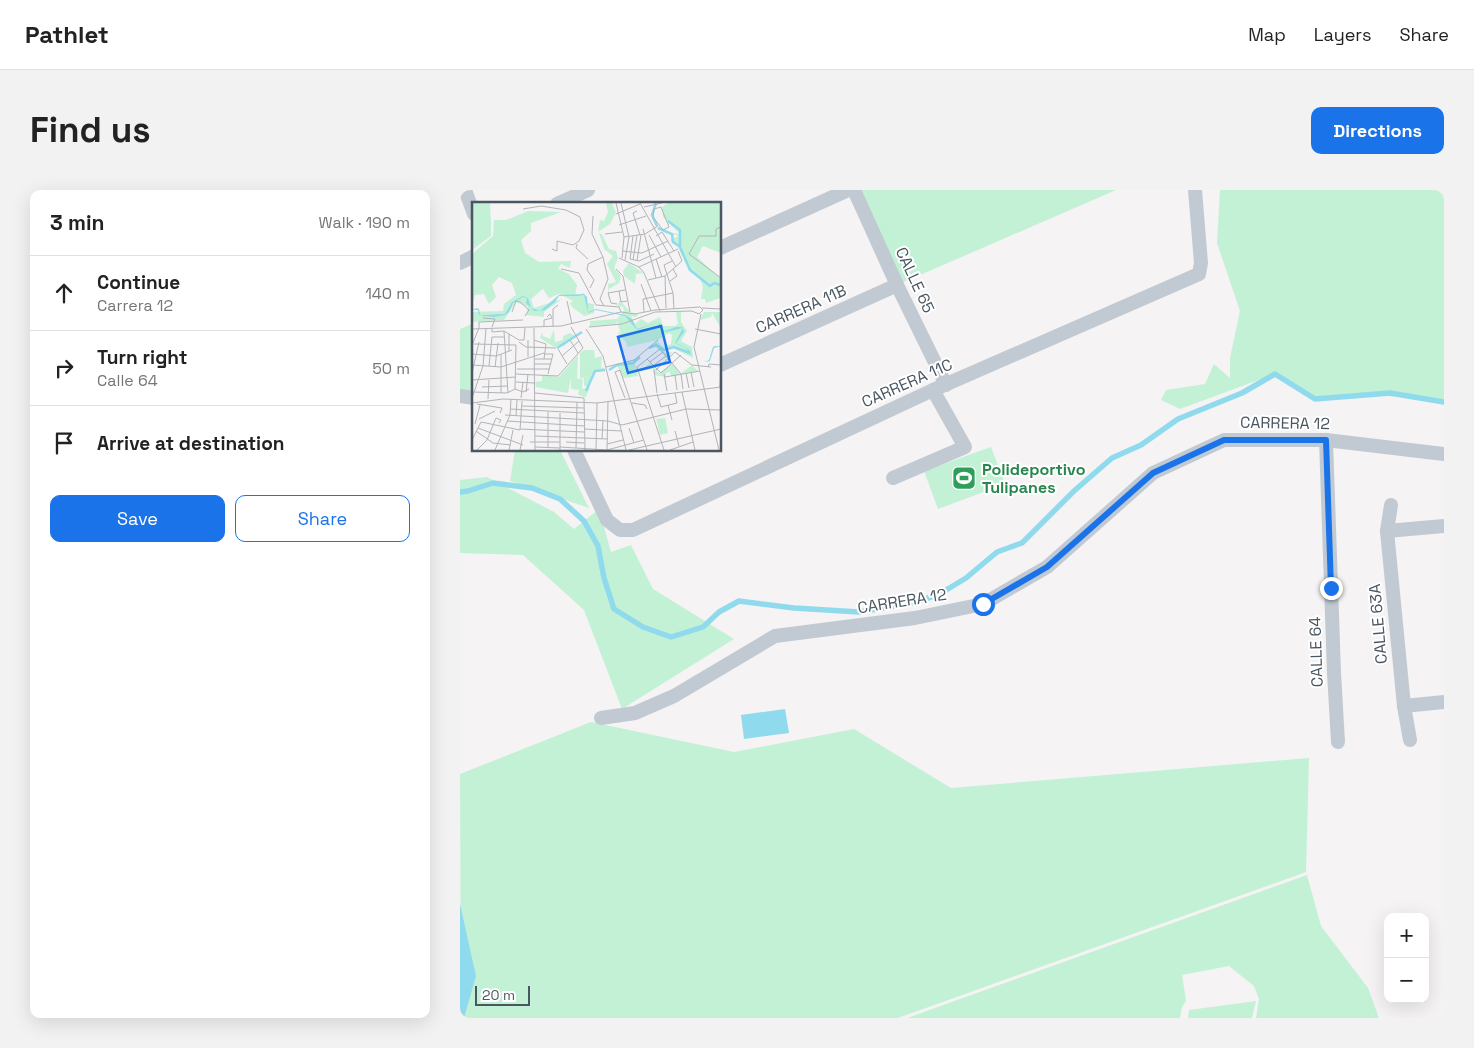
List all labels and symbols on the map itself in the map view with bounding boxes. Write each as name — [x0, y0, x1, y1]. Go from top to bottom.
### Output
inset map — [472, 202, 721, 451]
street label: CALLE 65 — [891, 244, 939, 316]
street label: CARRERA 11B — [752, 280, 850, 338]
street label: CARRERA 11C — [858, 354, 956, 412]
street label: CARRERA 12 — [1240, 412, 1330, 434]
place label: Polideportivo Tulipanes — [982, 459, 1086, 498]
sports icon: Polideportivo Tulipanes — [951, 465, 977, 491]
route end — [1320, 577, 1343, 600]
street label: CALLE 63A — [1364, 583, 1392, 665]
street label: CARRERA 12 — [856, 584, 948, 618]
route start — [972, 593, 995, 616]
street label: CALLE 64 — [1304, 616, 1328, 688]
scale bar — [475, 983, 530, 1006]

